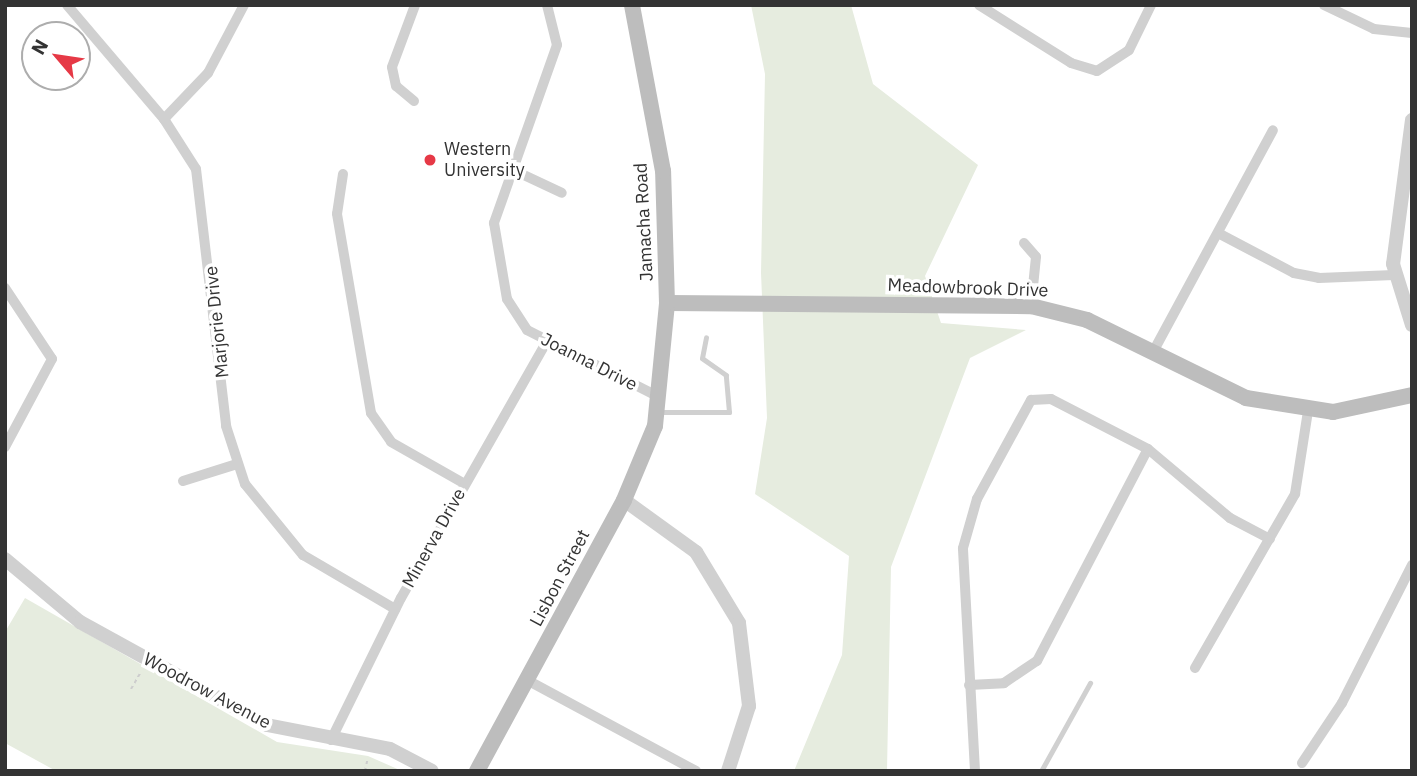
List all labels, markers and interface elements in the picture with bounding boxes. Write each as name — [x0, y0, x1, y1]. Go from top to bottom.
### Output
north arrow — [21, 21, 91, 91]
text: N — [26, 35, 53, 59]
place label: Western University — [444, 139, 525, 182]
marker: Western University — [422, 152, 438, 168]
street label: Jamacha Road — [630, 162, 658, 282]
street label: Marjorie Drive — [200, 265, 234, 379]
street label: Meadowbrook Drive — [887, 274, 1049, 302]
street label: Joanna Drive — [537, 329, 641, 395]
street label: Minerva Drive — [398, 485, 470, 591]
street label: Lisbon Street — [525, 526, 595, 630]
street label: Woodrow Avenue — [140, 648, 274, 734]

